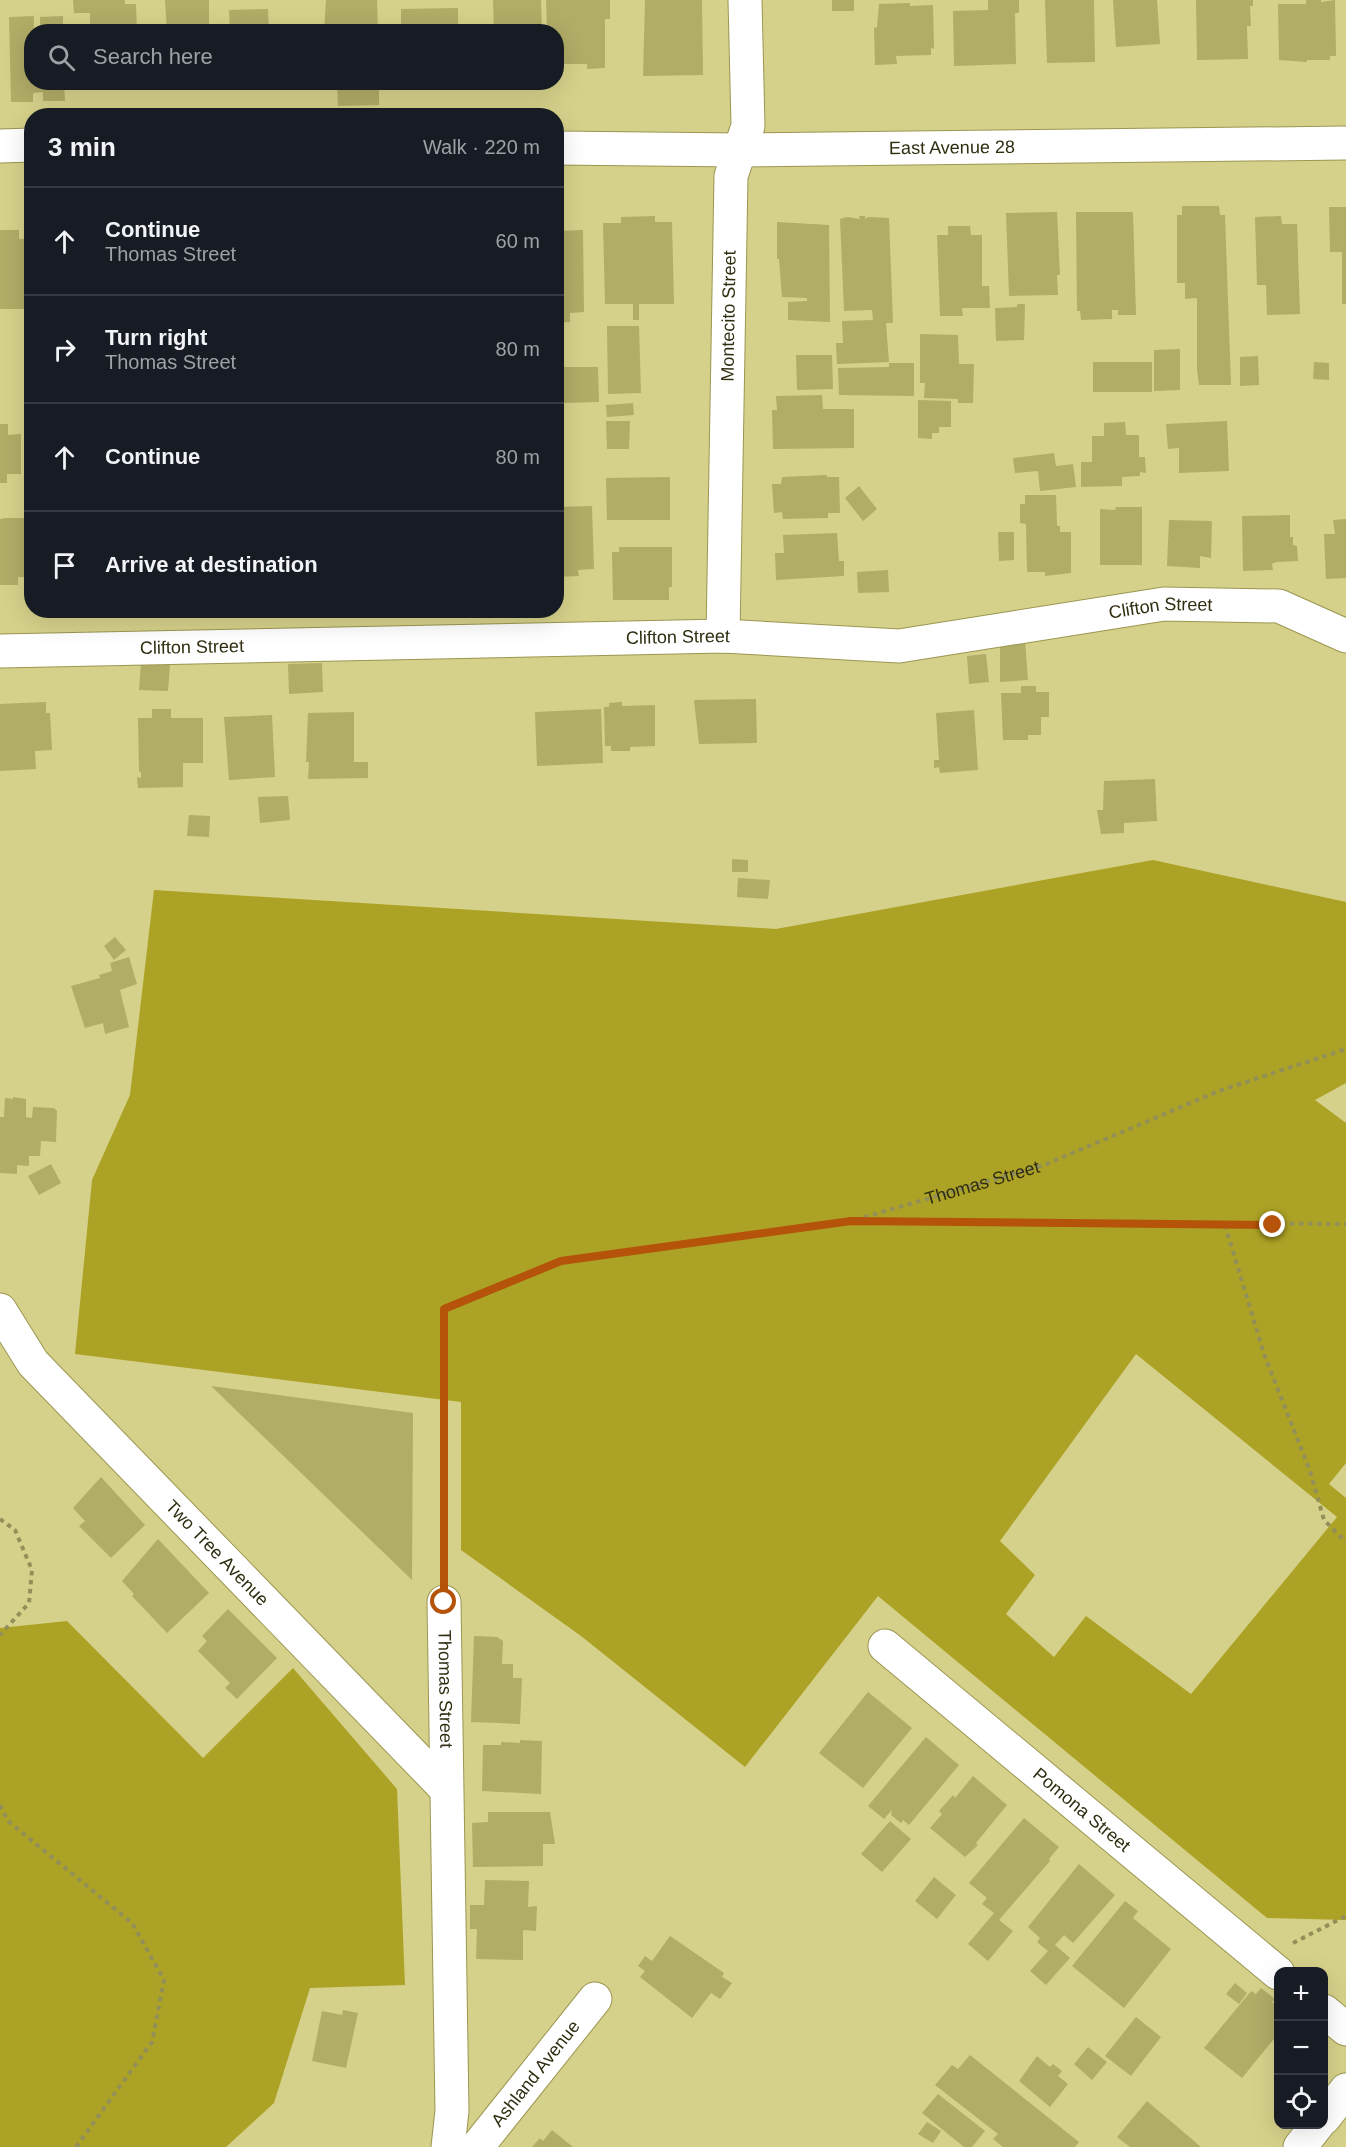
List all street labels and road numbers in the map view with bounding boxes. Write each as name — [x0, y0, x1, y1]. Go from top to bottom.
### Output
street label: East Avenue 28 — [889, 137, 1015, 158]
street label: Montecito Street — [717, 250, 740, 382]
street label: Clifton Street — [1107, 594, 1212, 623]
street label: Clifton Street — [626, 626, 730, 648]
street label: Clifton Street — [140, 636, 244, 658]
street label: Thomas Street — [923, 1157, 1042, 1209]
street label: Two Tree Avenue — [162, 1496, 273, 1610]
street label: Thomas Street — [434, 1630, 456, 1748]
street label: Pomona Street — [1029, 1764, 1134, 1856]
street label: Ashland Avenue — [487, 2017, 584, 2130]

